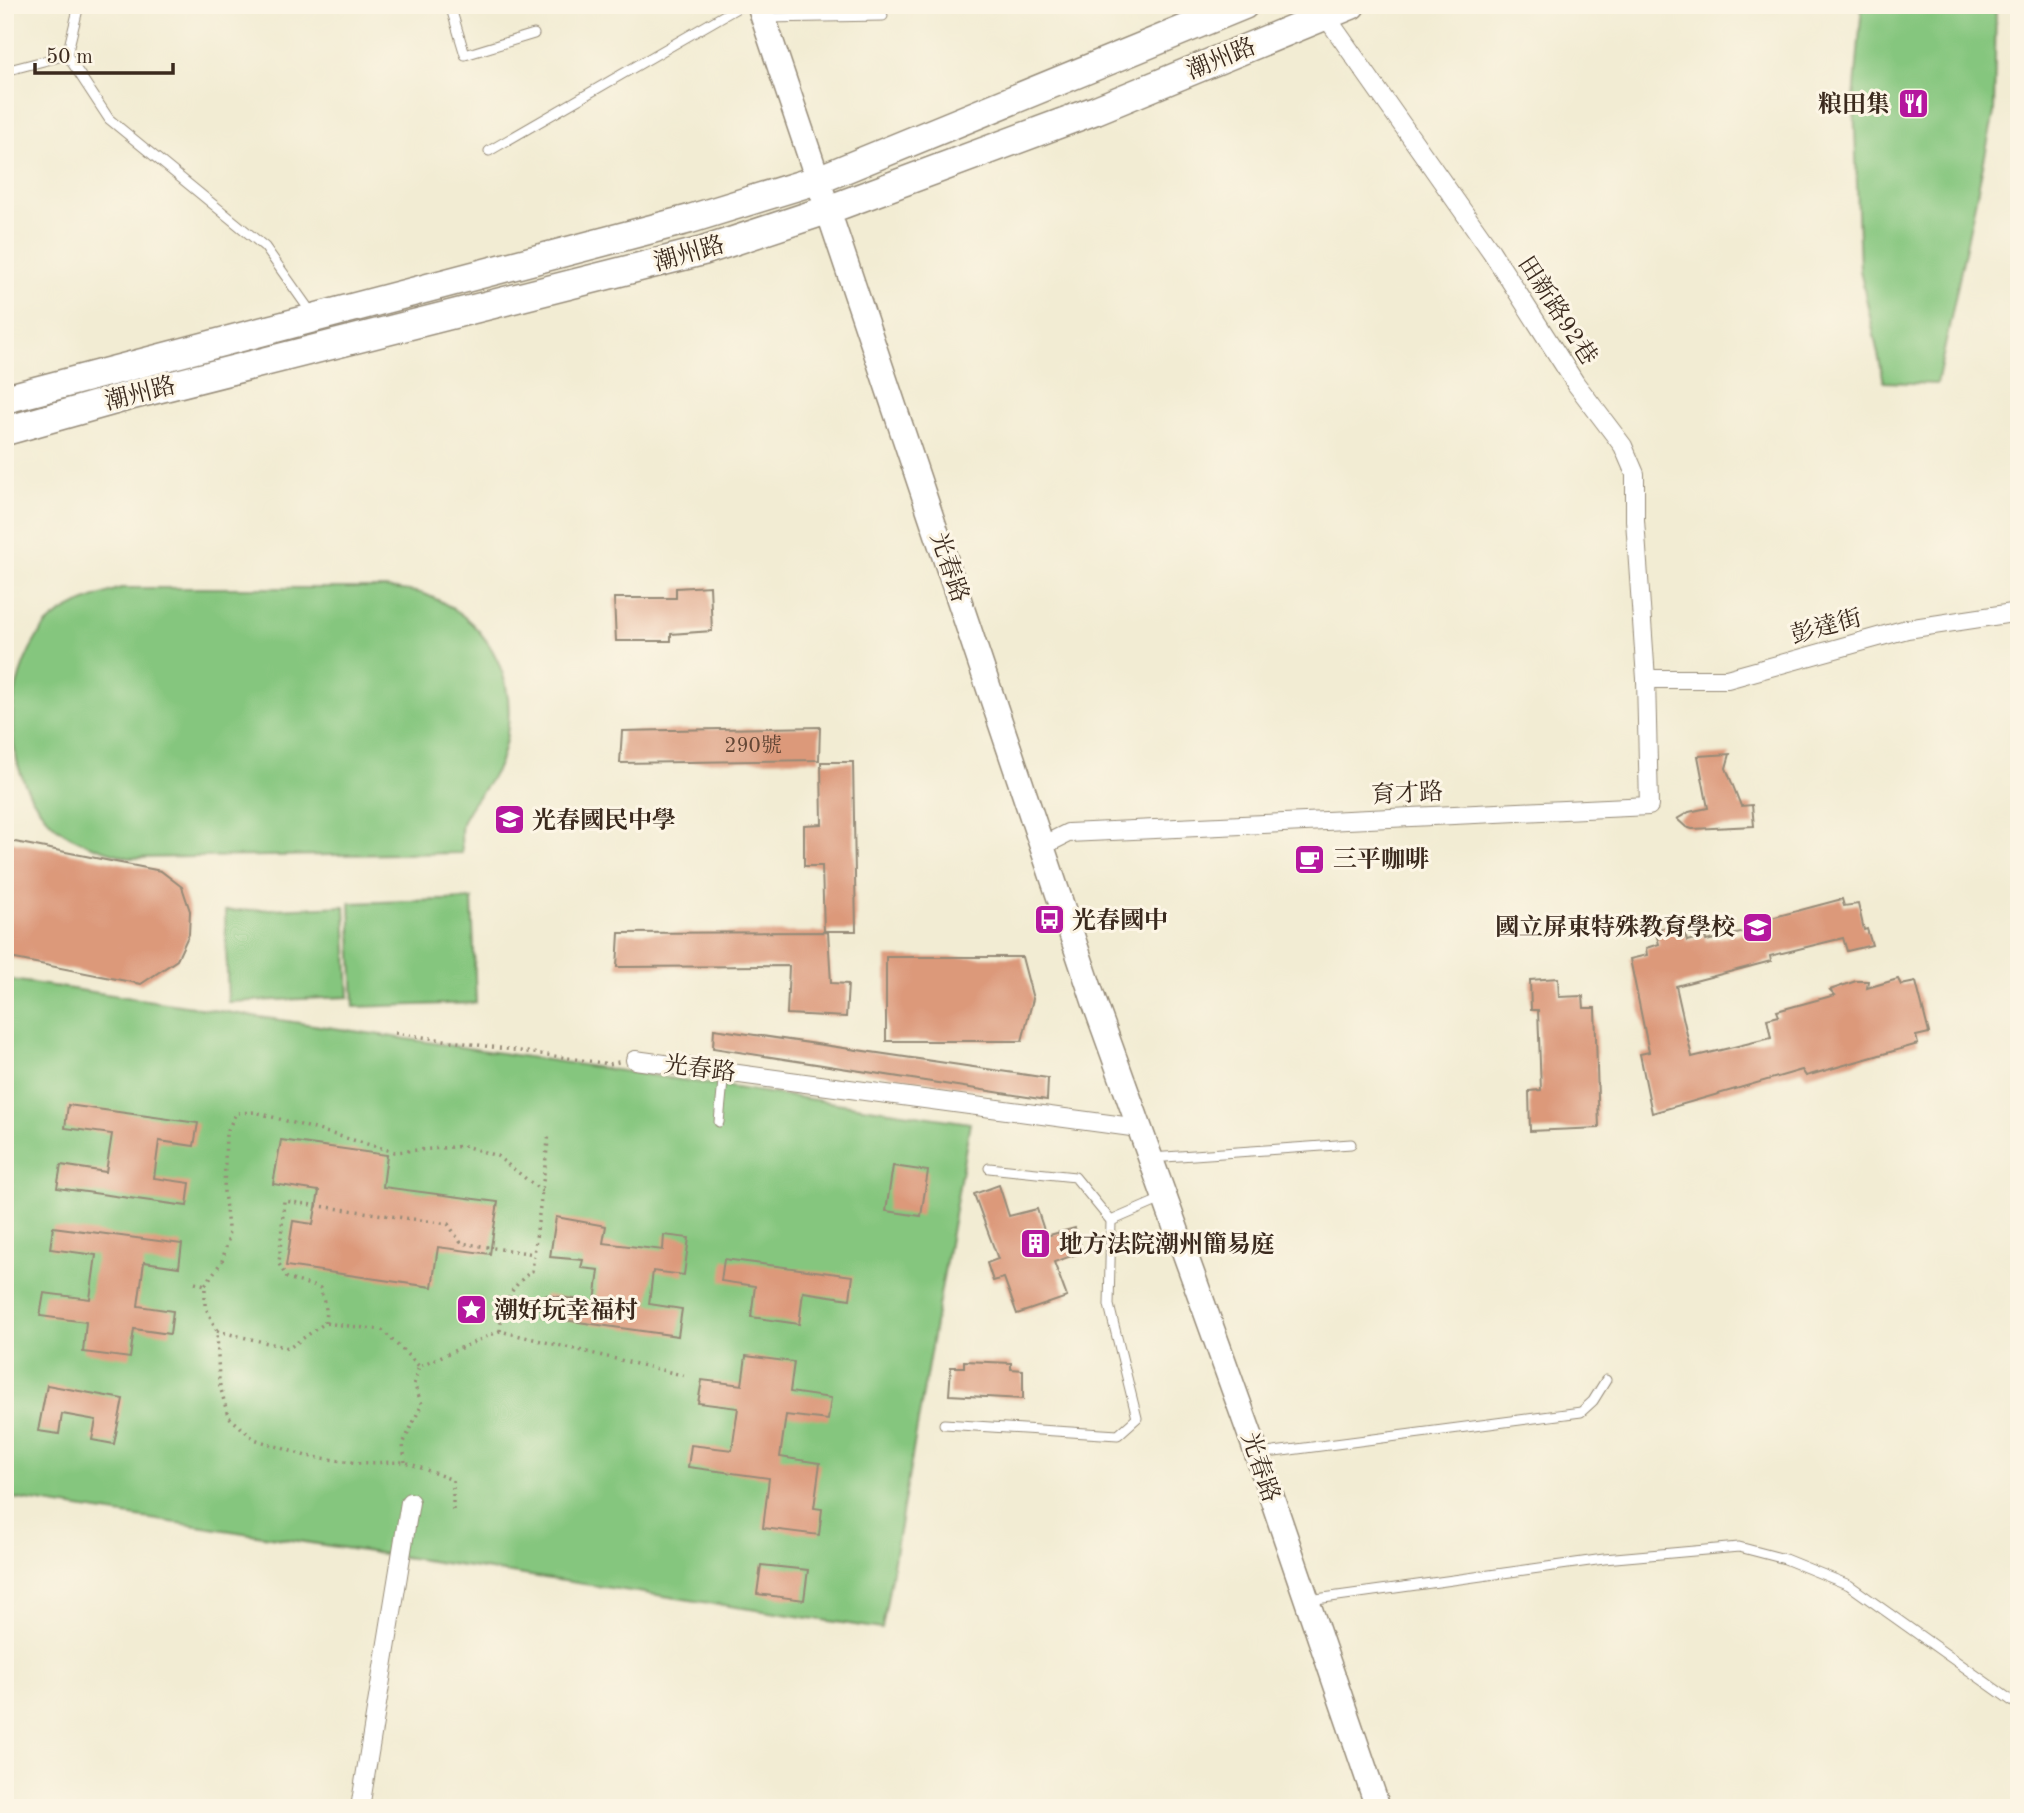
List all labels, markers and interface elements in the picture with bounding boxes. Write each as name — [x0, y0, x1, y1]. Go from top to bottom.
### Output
scale bar — [35, 32, 173, 76]
street label: 潮州路 — [1183, 32, 1260, 84]
text: 50 m — [46, 47, 93, 68]
restaurant icon: 粮田集 — [1896, 87, 1930, 121]
place label: 粮田集 — [1818, 91, 1890, 118]
street label: 潮州路 — [651, 231, 727, 276]
street label: 田新路92巷 — [1513, 251, 1603, 370]
street label: 潮州路 — [102, 372, 178, 415]
street label: 光春路 — [925, 529, 974, 606]
street label: 彭達街 — [1788, 604, 1864, 649]
house number: 290號 — [724, 734, 782, 757]
street label: 育才路 — [1370, 778, 1444, 809]
school or university icon: 光春國民中學 — [492, 803, 526, 837]
place label: 光春國民中學 — [532, 807, 676, 834]
cafe icon: 三平咖啡 — [1293, 842, 1327, 876]
place label: 三平咖啡 — [1333, 846, 1429, 873]
bus stop icon: 光春國中 — [1032, 903, 1066, 937]
place label: 光春國中 — [1072, 907, 1168, 934]
school or university icon: 國立屏東特殊教育學校 — [1741, 910, 1775, 944]
place label: 國立屏東特殊教育學校 — [1495, 914, 1735, 941]
street label: 光春路 — [663, 1051, 737, 1086]
building icon: 地方法院潮州簡易庭 — [1019, 1227, 1053, 1261]
place label: 地方法院潮州簡易庭 — [1059, 1231, 1275, 1258]
place icon: 潮好玩幸福村 — [454, 1293, 488, 1327]
place label: 潮好玩幸福村 — [494, 1297, 638, 1324]
street label: 光春路 — [1236, 1429, 1285, 1506]

